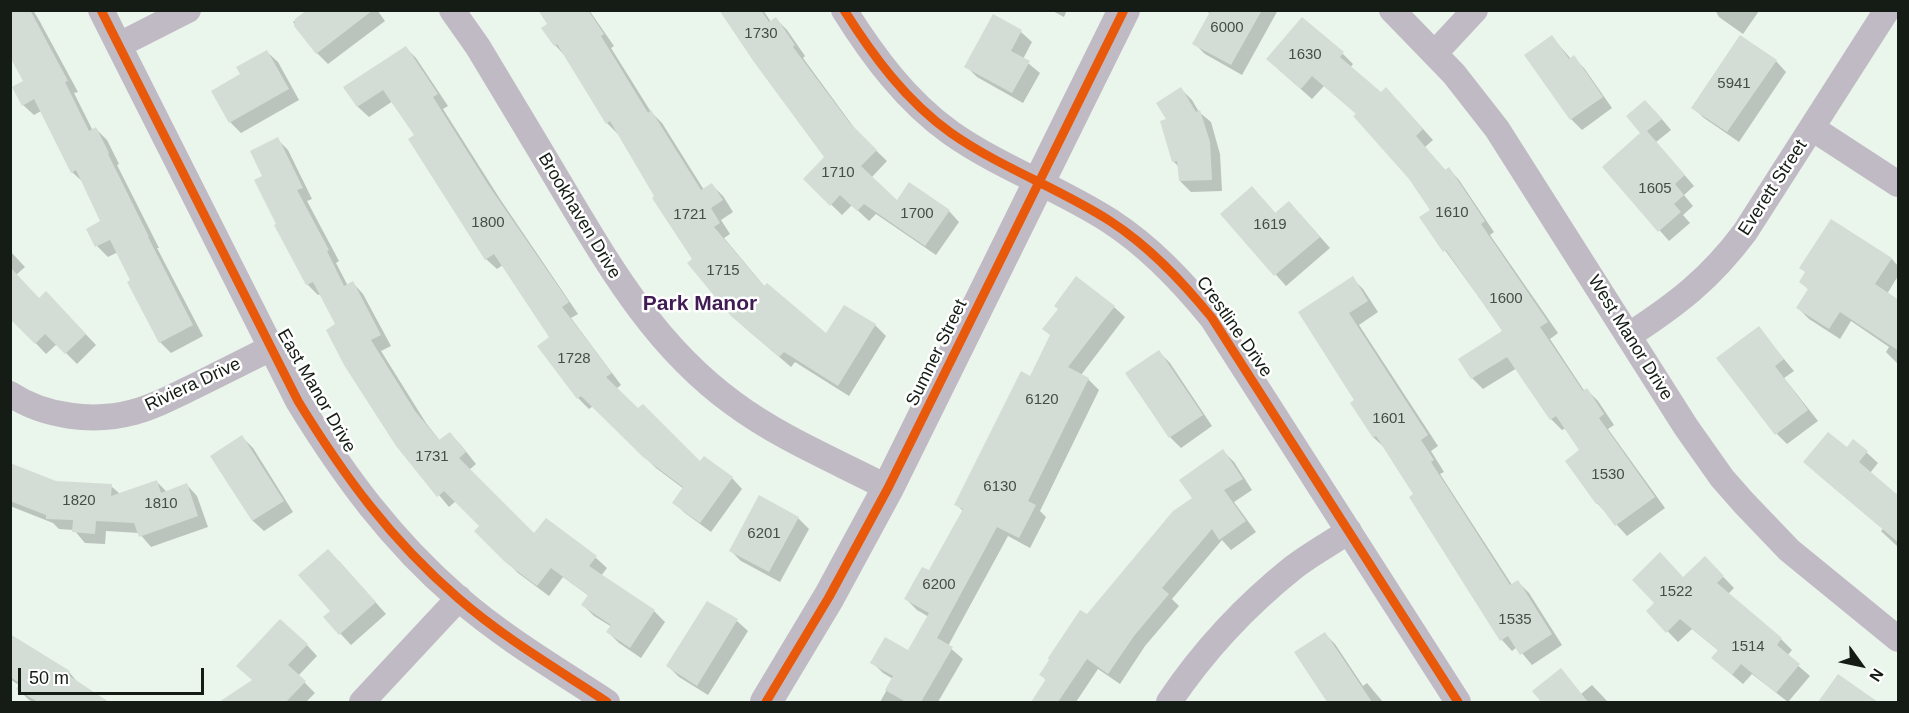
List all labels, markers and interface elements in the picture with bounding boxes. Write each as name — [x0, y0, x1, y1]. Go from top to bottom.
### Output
house number: 6000 — [1210, 19, 1244, 37]
house number: 1730 — [744, 25, 778, 43]
house number: 1630 — [1288, 46, 1322, 64]
house number: 5941 — [1717, 75, 1751, 93]
street label: Everett Street — [1734, 136, 1812, 240]
street label: Brookhaven Drive — [533, 149, 625, 283]
house number: 1710 — [821, 164, 855, 182]
house number: 1605 — [1638, 180, 1672, 198]
house number: 1610 — [1435, 204, 1469, 222]
house number: 1700 — [900, 205, 934, 223]
house number: 1721 — [673, 206, 707, 224]
house number: 1800 — [471, 214, 505, 232]
house number: 1619 — [1253, 216, 1287, 234]
house number: 1715 — [706, 262, 740, 280]
street label: West Manor Drive — [1583, 271, 1677, 405]
street label: Crestline Drive — [1191, 272, 1277, 382]
house number: 1600 — [1489, 290, 1523, 308]
district label: Park Manor — [643, 291, 757, 317]
street label: Sumner Street — [902, 296, 972, 410]
street label: East Manor Drive — [272, 325, 360, 457]
house number: 1728 — [557, 350, 591, 368]
street label: Riviera Drive — [142, 353, 244, 417]
house number: 6120 — [1025, 391, 1059, 409]
house number: 1601 — [1372, 410, 1406, 428]
house number: 1731 — [415, 448, 449, 466]
house number: 1530 — [1591, 466, 1625, 484]
house number: 6130 — [983, 478, 1017, 496]
house number: 1820 — [62, 492, 96, 510]
house number: 1810 — [144, 495, 178, 513]
house number: 6201 — [747, 525, 781, 543]
house number: 6200 — [922, 576, 956, 594]
house number: 1522 — [1659, 583, 1693, 601]
house number: 1535 — [1498, 611, 1532, 629]
north arrow — [1831, 635, 1891, 695]
house number: 1514 — [1731, 638, 1765, 656]
scale bar — [21, 656, 207, 694]
text: N — [1866, 666, 1887, 685]
text: 50 m — [29, 668, 69, 688]

